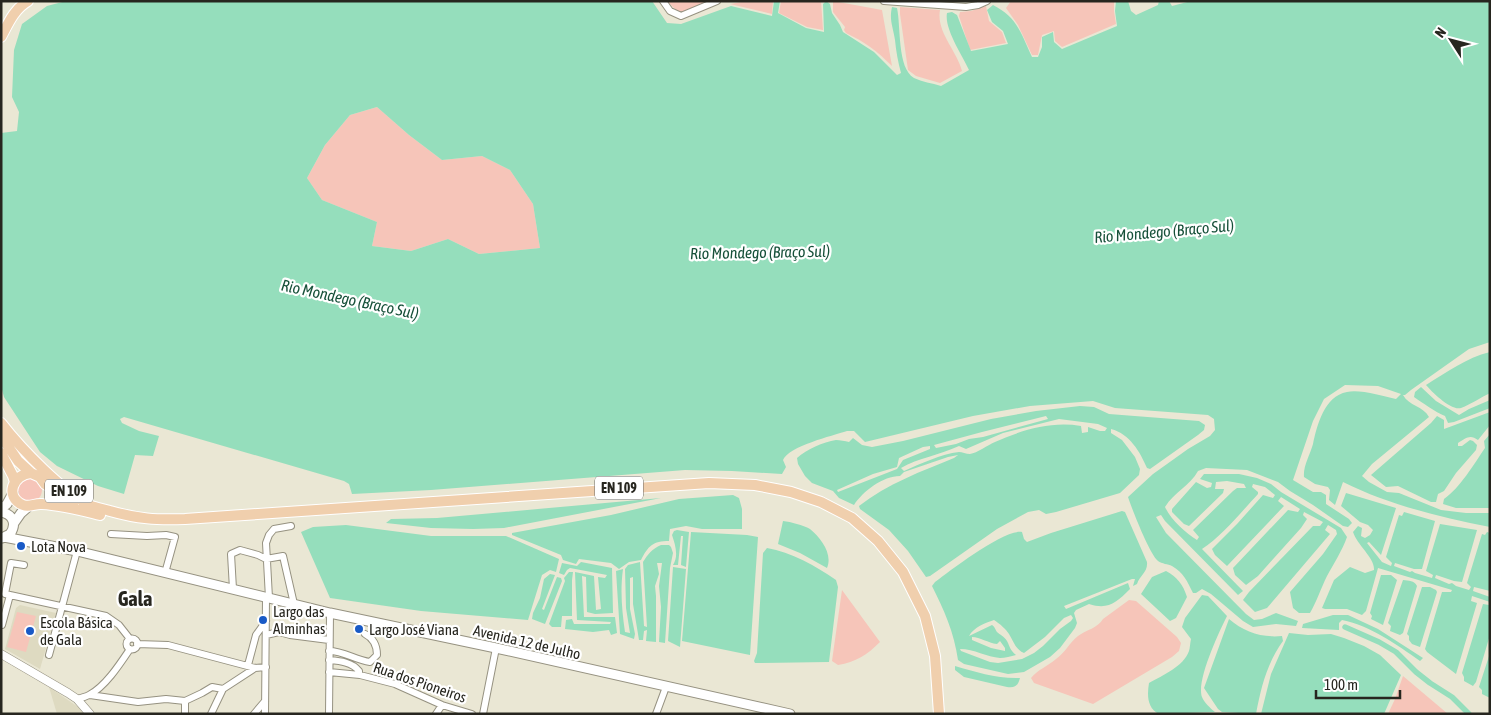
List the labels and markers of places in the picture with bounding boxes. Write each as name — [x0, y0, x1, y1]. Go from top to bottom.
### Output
place label: Lota Nova — [31, 538, 86, 555]
marker: Lota Nova — [15, 540, 27, 552]
place label: Largo das Alminhas — [273, 603, 325, 637]
place label: Escola Básica de Gala — [40, 614, 113, 648]
marker: Largo das Alminhas — [257, 614, 269, 626]
place label: Largo José Viana — [369, 621, 459, 638]
marker: Largo José Viana — [353, 623, 365, 635]
marker: Escola Básica de Gala — [24, 625, 36, 637]

